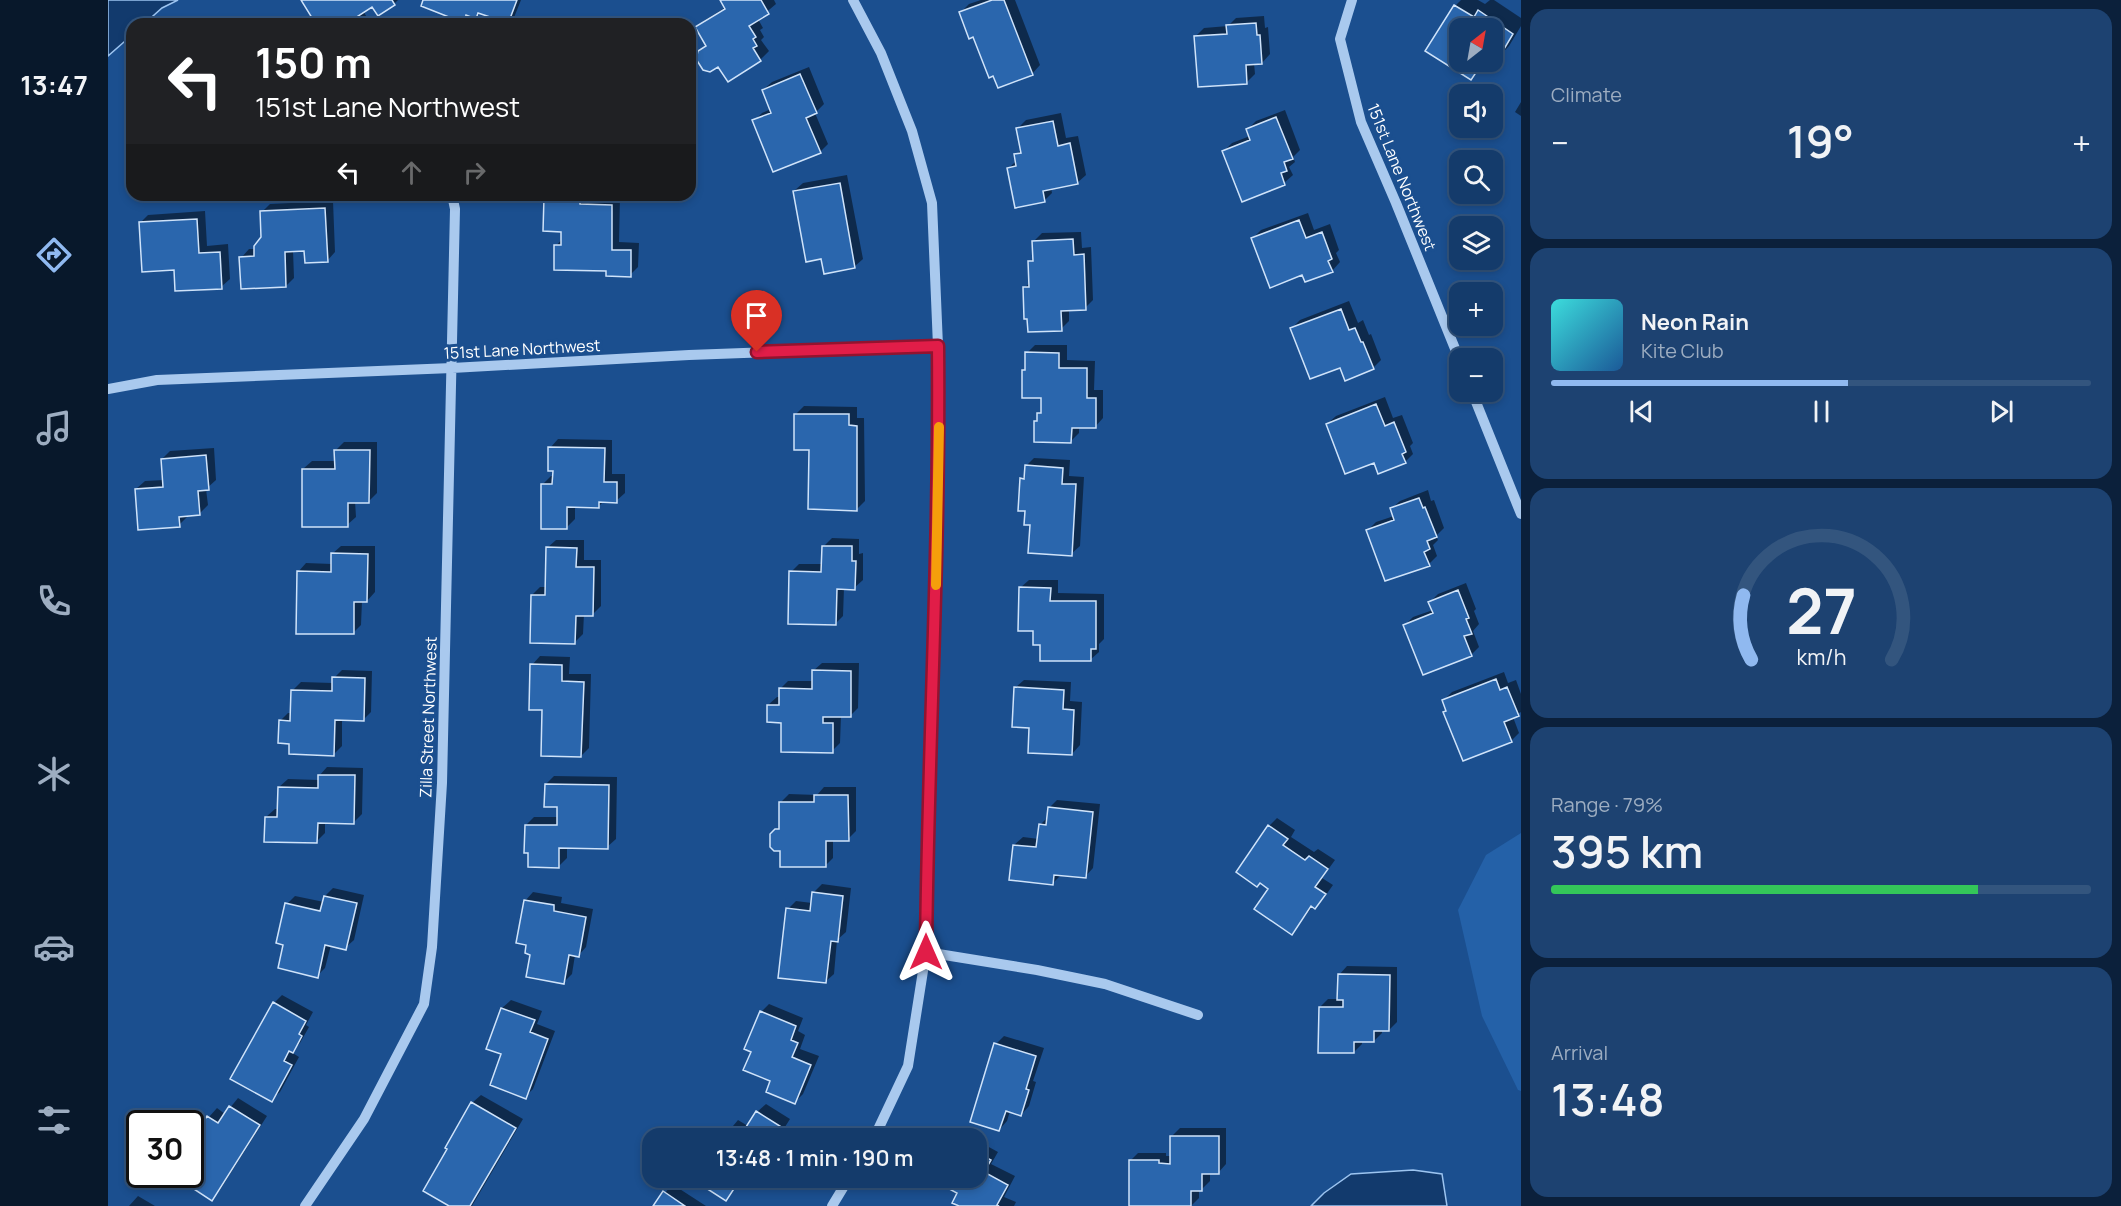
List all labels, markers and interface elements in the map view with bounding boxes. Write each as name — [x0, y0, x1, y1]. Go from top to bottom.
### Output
north arrow — [1449, 18, 1503, 72]
map controls — [1449, 18, 1503, 402]
text: 150 m — [255, 33, 372, 91]
icon: left — [156, 42, 234, 120]
text: 13:47 — [20, 66, 88, 103]
text: Climate — [1551, 81, 1622, 108]
button: sound — [1449, 84, 1503, 138]
text: 151st Lane Northwest — [255, 88, 520, 125]
street label: 151st Lane Northwest — [1362, 100, 1442, 254]
text: 19° — [1787, 110, 1854, 172]
text: − — [1551, 120, 1569, 165]
text: + — [2072, 120, 2091, 165]
button: search — [1449, 150, 1503, 204]
icon: left — [332, 156, 365, 189]
icon: ahead — [395, 156, 428, 189]
icon: right — [458, 156, 491, 189]
button: layers — [1449, 216, 1503, 270]
icon: directions — [33, 234, 75, 276]
button: + — [1449, 282, 1503, 336]
pin — [731, 290, 782, 352]
icon: arrive — [740, 299, 773, 332]
text: Neon Rain — [1641, 307, 1749, 337]
street label: 151st Lane Northwest — [443, 334, 601, 364]
text: Kite Club — [1641, 337, 1724, 364]
button: − — [1449, 348, 1503, 402]
icon: previous — [1625, 395, 1658, 428]
icon: pause — [1805, 395, 1838, 428]
icon: next — [1985, 395, 2018, 428]
icon: music — [33, 407, 75, 449]
text: 27 — [1786, 567, 1856, 653]
icon: phone — [33, 580, 75, 622]
street label: Zilla Street Northwest — [414, 636, 442, 798]
text: km/h — [1796, 642, 1846, 671]
icon: climate — [33, 753, 75, 795]
text: Range · 79% — [1551, 791, 1663, 818]
text: 395 km — [1551, 820, 1703, 882]
position arrow — [894, 920, 958, 984]
icon: car — [33, 926, 75, 968]
text: Arrival — [1551, 1039, 1608, 1066]
text: 13:48 — [1551, 1068, 1665, 1130]
icon: filters — [33, 1099, 75, 1141]
speed limit sign: 30 — [126, 1110, 204, 1188]
text: 13:48 · 1 min · 190 m — [716, 1143, 913, 1173]

